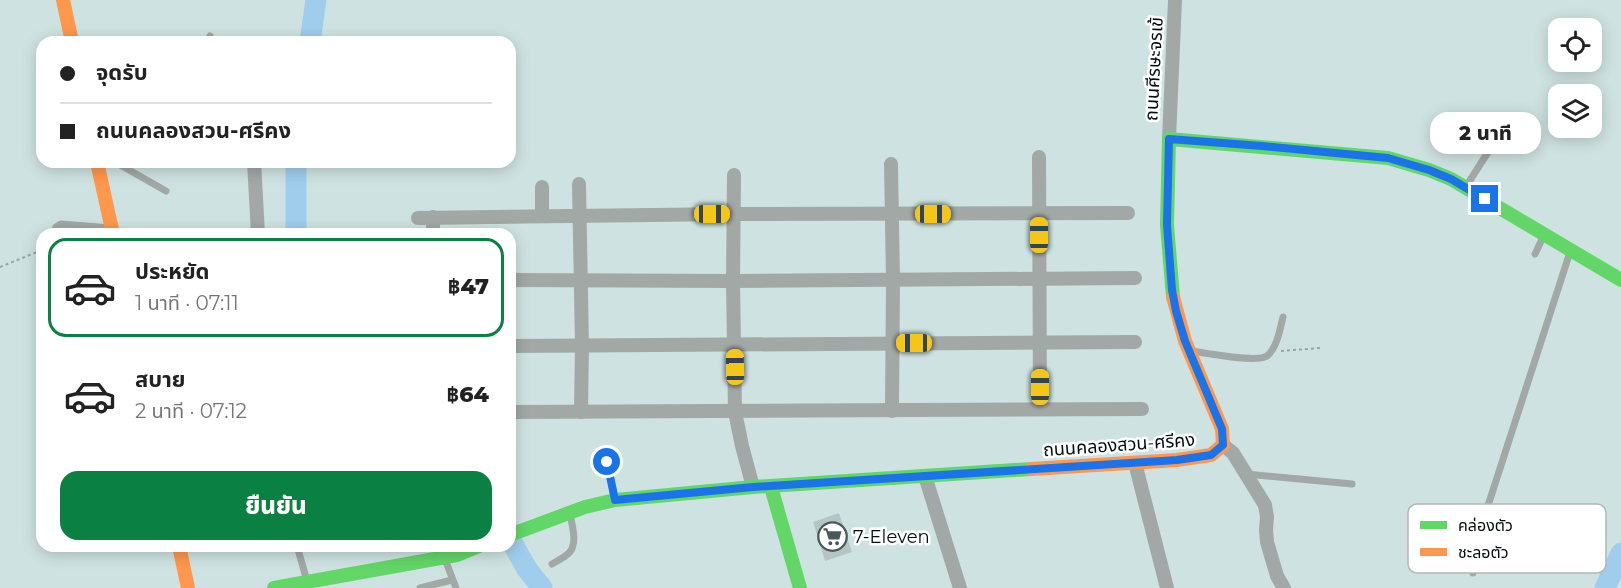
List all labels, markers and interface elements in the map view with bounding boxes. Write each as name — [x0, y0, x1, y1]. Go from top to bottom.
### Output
street label: ถนนศีรษะจรเข้ — [1140, 17, 1168, 121]
map controls — [1548, 18, 1602, 138]
button: locate — [1548, 18, 1602, 72]
text: จุดรับ — [96, 59, 148, 86]
button: layers — [1548, 84, 1602, 138]
callout: 2 นาที — [1430, 112, 1540, 154]
text: ถนนคลองสวน-ศรีคง — [96, 117, 291, 144]
text: 2 นาที — [1459, 121, 1512, 145]
route end — [1471, 185, 1498, 212]
car — [694, 205, 730, 223]
car — [915, 205, 951, 223]
car — [1030, 217, 1048, 253]
text: ประหยัด — [135, 258, 210, 285]
icon: car — [63, 261, 117, 315]
text: ฿47 — [448, 273, 489, 300]
text: 1 นาที · 07:11 — [135, 291, 239, 315]
car — [896, 334, 932, 352]
car — [726, 349, 744, 385]
text: สบาย — [135, 366, 185, 393]
icon: car — [63, 369, 117, 423]
car — [1031, 369, 1049, 405]
text: ฿64 — [446, 381, 489, 408]
text: 2 นาที · 07:12 — [135, 399, 247, 423]
street label: ถนนคลองสวน-ศรีคง — [1042, 429, 1196, 461]
route start — [593, 448, 620, 475]
button: ยืนยัน — [60, 471, 492, 540]
legend — [1408, 504, 1606, 573]
text: คล่องตัว — [1458, 516, 1513, 535]
supermarket icon: 7-Eleven — [816, 521, 848, 553]
place label: 7-Eleven — [853, 526, 930, 548]
text: ชะลอตัว — [1458, 543, 1509, 562]

